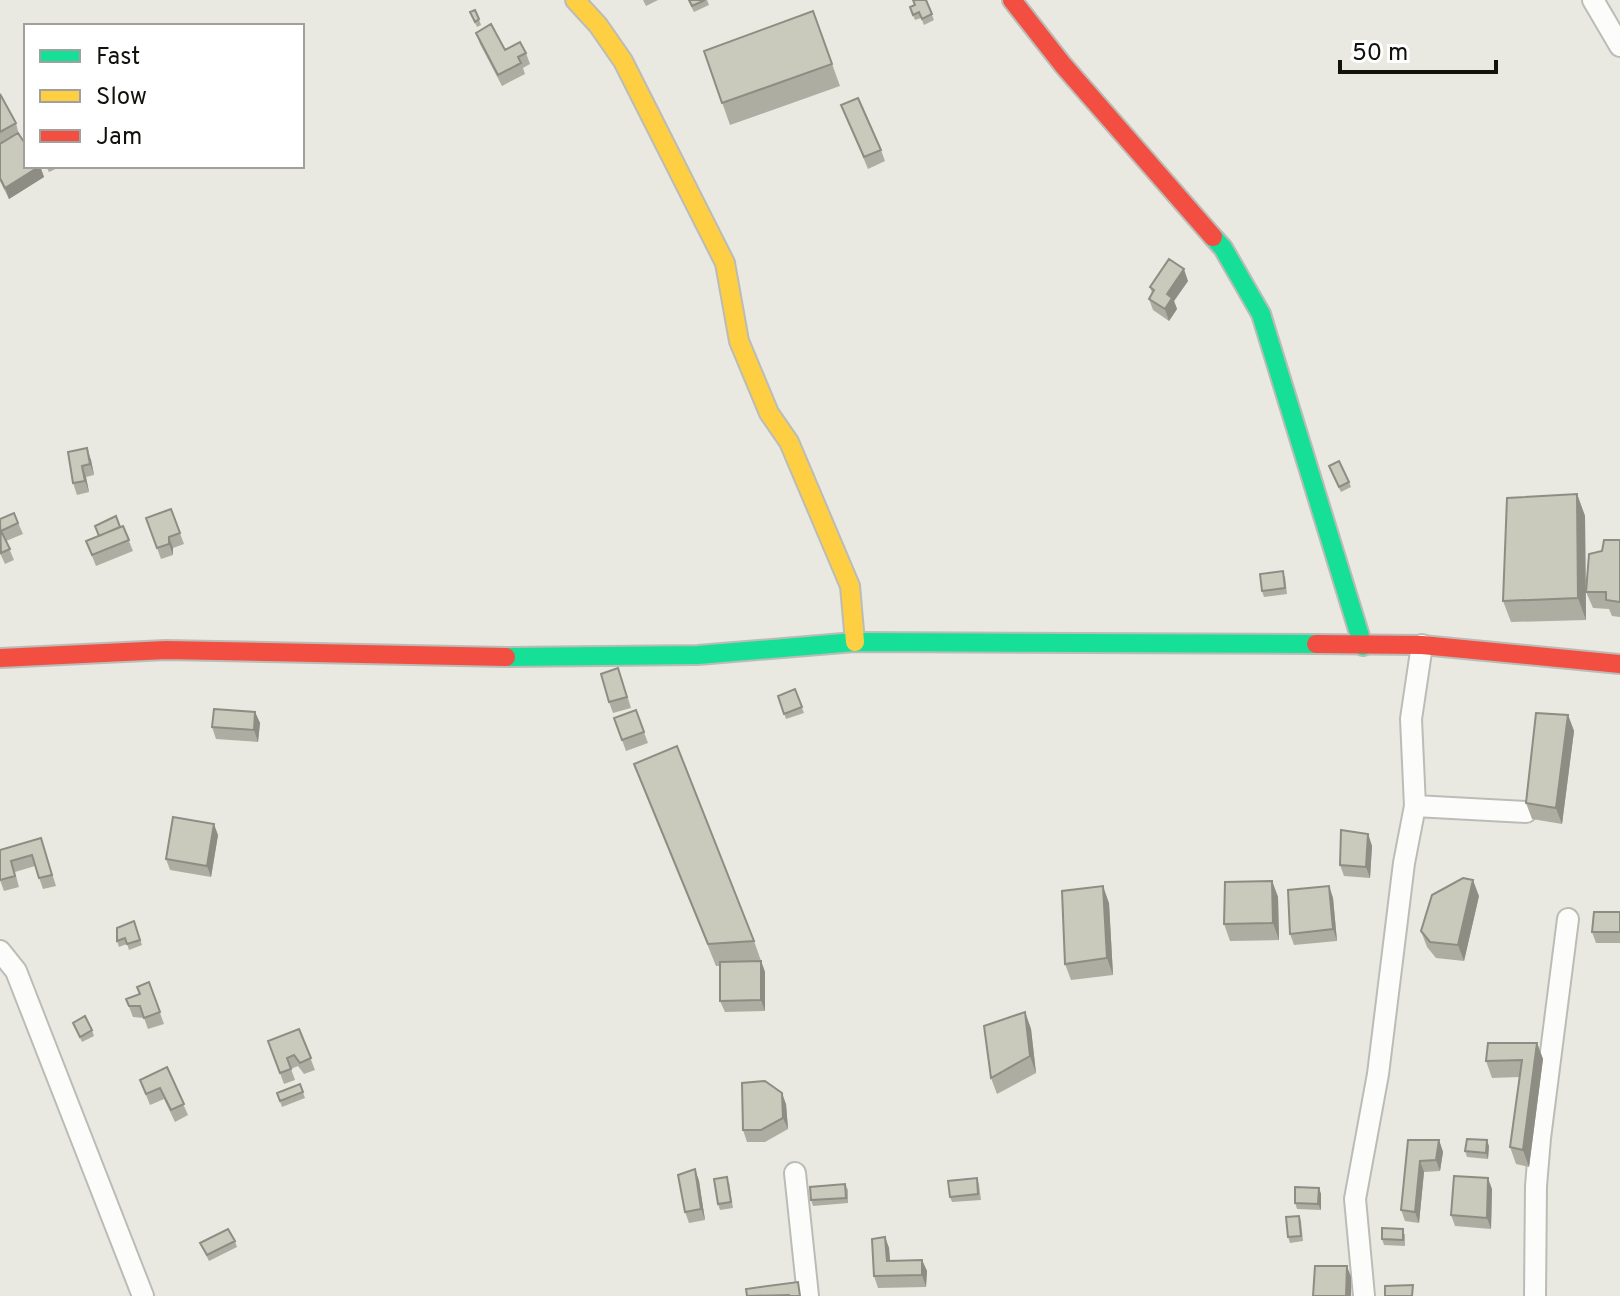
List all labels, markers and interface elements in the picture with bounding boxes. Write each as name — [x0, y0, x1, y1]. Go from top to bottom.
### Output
legend — [24, 24, 304, 168]
scale bar — [1340, 24, 1496, 74]
text: 50 m — [1352, 39, 1408, 69]
text: Fast — [96, 43, 140, 73]
text: Slow — [96, 83, 147, 113]
text: Jam — [96, 123, 142, 153]

